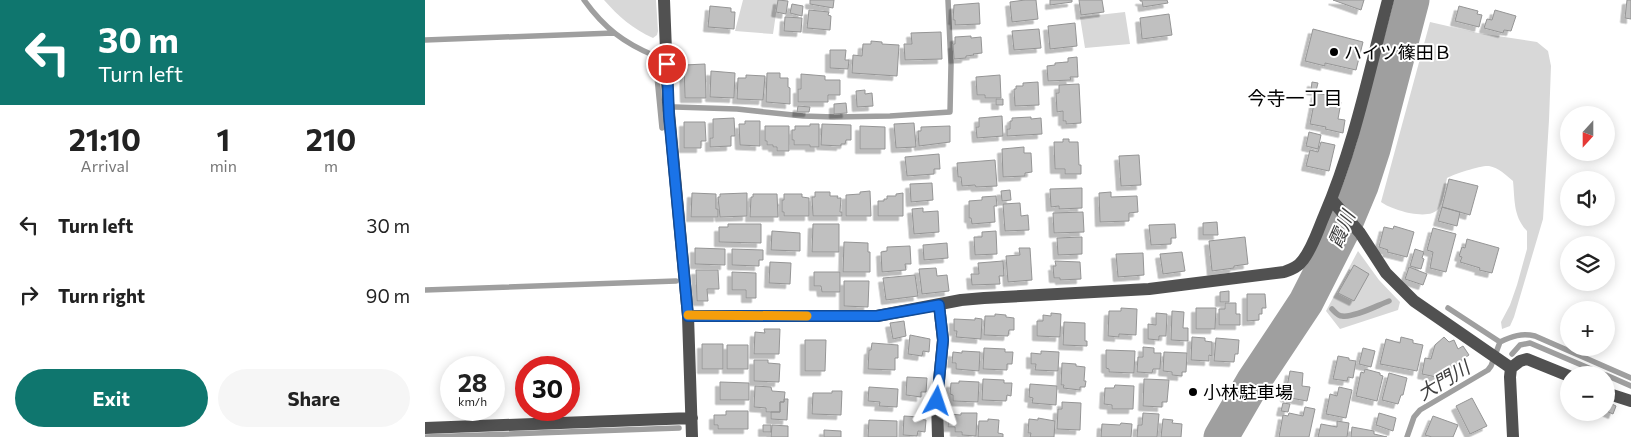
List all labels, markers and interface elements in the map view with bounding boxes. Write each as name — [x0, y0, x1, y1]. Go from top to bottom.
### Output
text: 30 m — [98, 17, 179, 60]
icon: left — [15, 20, 80, 85]
place label: ハイツ篠田Ｂ — [1344, 41, 1452, 63]
pin — [646, 43, 688, 85]
marker: ハイツ篠田Ｂ — [1328, 46, 1340, 58]
icon: arrive — [653, 50, 681, 78]
text: Turn left — [98, 60, 183, 87]
district label: 今寺一丁目 — [1247, 86, 1343, 109]
north arrow — [1560, 106, 1615, 161]
map controls — [1560, 106, 1615, 421]
text: 21:10 — [69, 120, 141, 157]
text: 1 — [216, 120, 230, 157]
text: 210 — [306, 120, 356, 157]
text: Arrival — [81, 156, 129, 175]
text: min — [210, 156, 237, 175]
text: m — [324, 156, 338, 175]
button: sound — [1560, 171, 1615, 226]
water label: 霞川 — [1323, 205, 1360, 251]
icon: left — [15, 211, 43, 239]
text: Turn left — [58, 214, 133, 237]
text: 30 m — [367, 214, 410, 237]
button: layers — [1560, 236, 1615, 291]
icon: right — [15, 281, 43, 309]
text: Turn right — [58, 284, 145, 307]
text: 90 m — [366, 284, 410, 307]
button: + — [1560, 301, 1615, 356]
water label: 大門川 — [1413, 354, 1475, 405]
speed limit sign: 30 — [515, 356, 580, 421]
button: − — [1560, 366, 1615, 421]
text: 28 — [458, 367, 487, 397]
button: Exit — [15, 369, 208, 427]
button: Share — [218, 369, 410, 427]
position arrow — [910, 374, 962, 426]
place label: 小林駐車場 — [1203, 381, 1293, 403]
marker: 小林駐車場 — [1187, 386, 1199, 398]
text: km/h — [458, 394, 487, 408]

